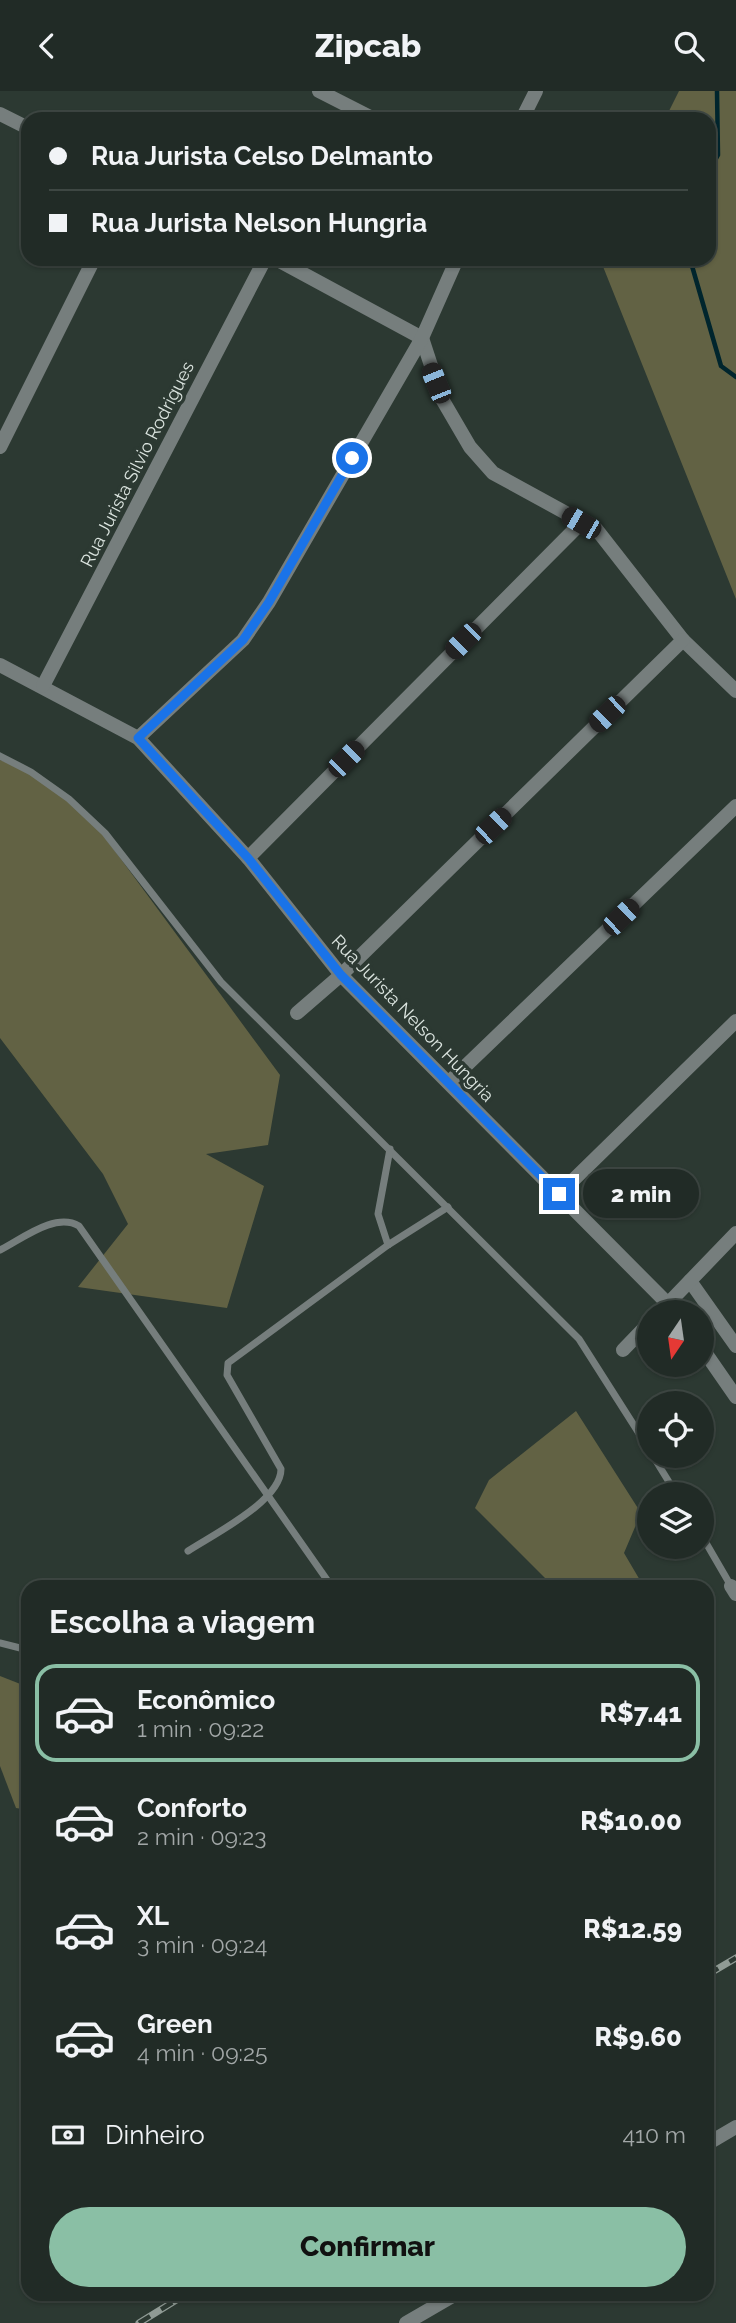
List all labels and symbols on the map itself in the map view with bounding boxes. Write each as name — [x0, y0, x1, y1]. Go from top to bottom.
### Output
street label: Rua Jurista Silvio Rodrigues — [76, 357, 198, 570]
car — [419, 360, 454, 406]
route start — [336, 442, 368, 474]
car — [558, 503, 605, 543]
car — [441, 619, 486, 663]
car — [585, 692, 630, 736]
car — [324, 737, 369, 781]
car — [471, 804, 516, 848]
car — [599, 895, 644, 939]
street label: Rua Jurista Nelson Hungria — [328, 930, 498, 1106]
callout: 2 min — [584, 1169, 699, 1219]
route end — [543, 1178, 575, 1210]
north arrow — [637, 1300, 714, 1377]

